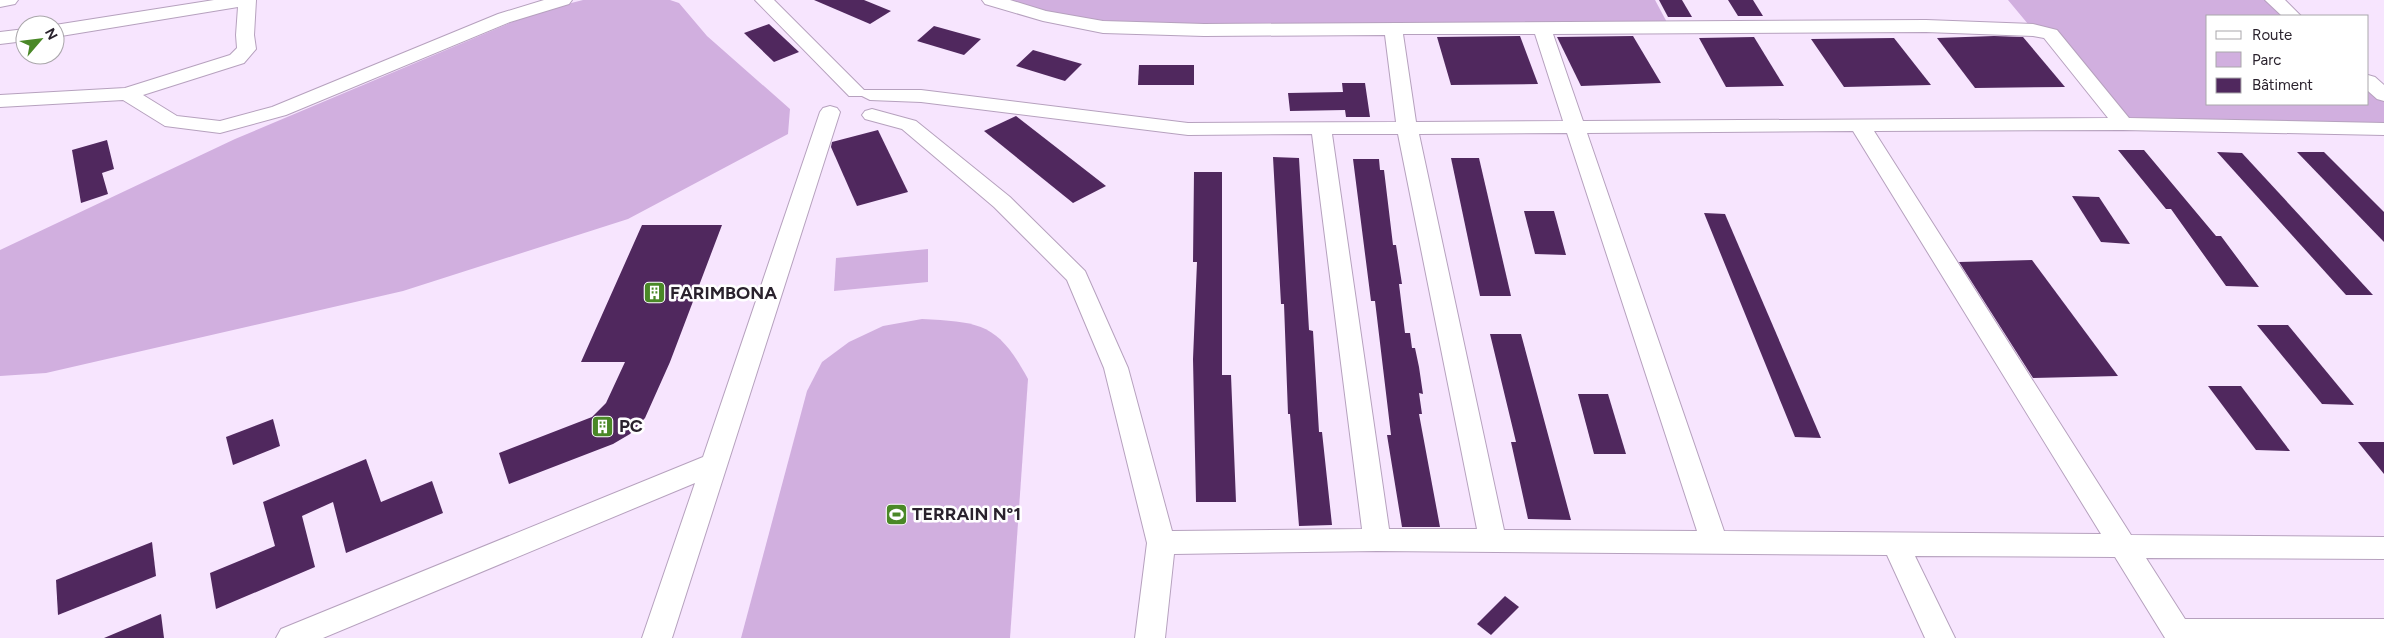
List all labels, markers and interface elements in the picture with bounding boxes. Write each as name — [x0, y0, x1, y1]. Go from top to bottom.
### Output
north arrow — [15, 15, 65, 65]
legend — [2206, 15, 2369, 105]
text: N — [41, 25, 61, 43]
text: Route — [2252, 26, 2292, 44]
text: Parc — [2252, 51, 2281, 69]
text: Bâtiment — [2252, 76, 2313, 94]
building icon: FARIMBONA — [642, 281, 666, 305]
place label: FARIMBONA — [670, 282, 777, 304]
building icon: PC — [591, 414, 615, 438]
place label: PC — [619, 415, 643, 437]
sports icon: TERRAIN N°1 — [884, 502, 908, 526]
place label: TERRAIN N°1 — [912, 503, 1021, 525]

